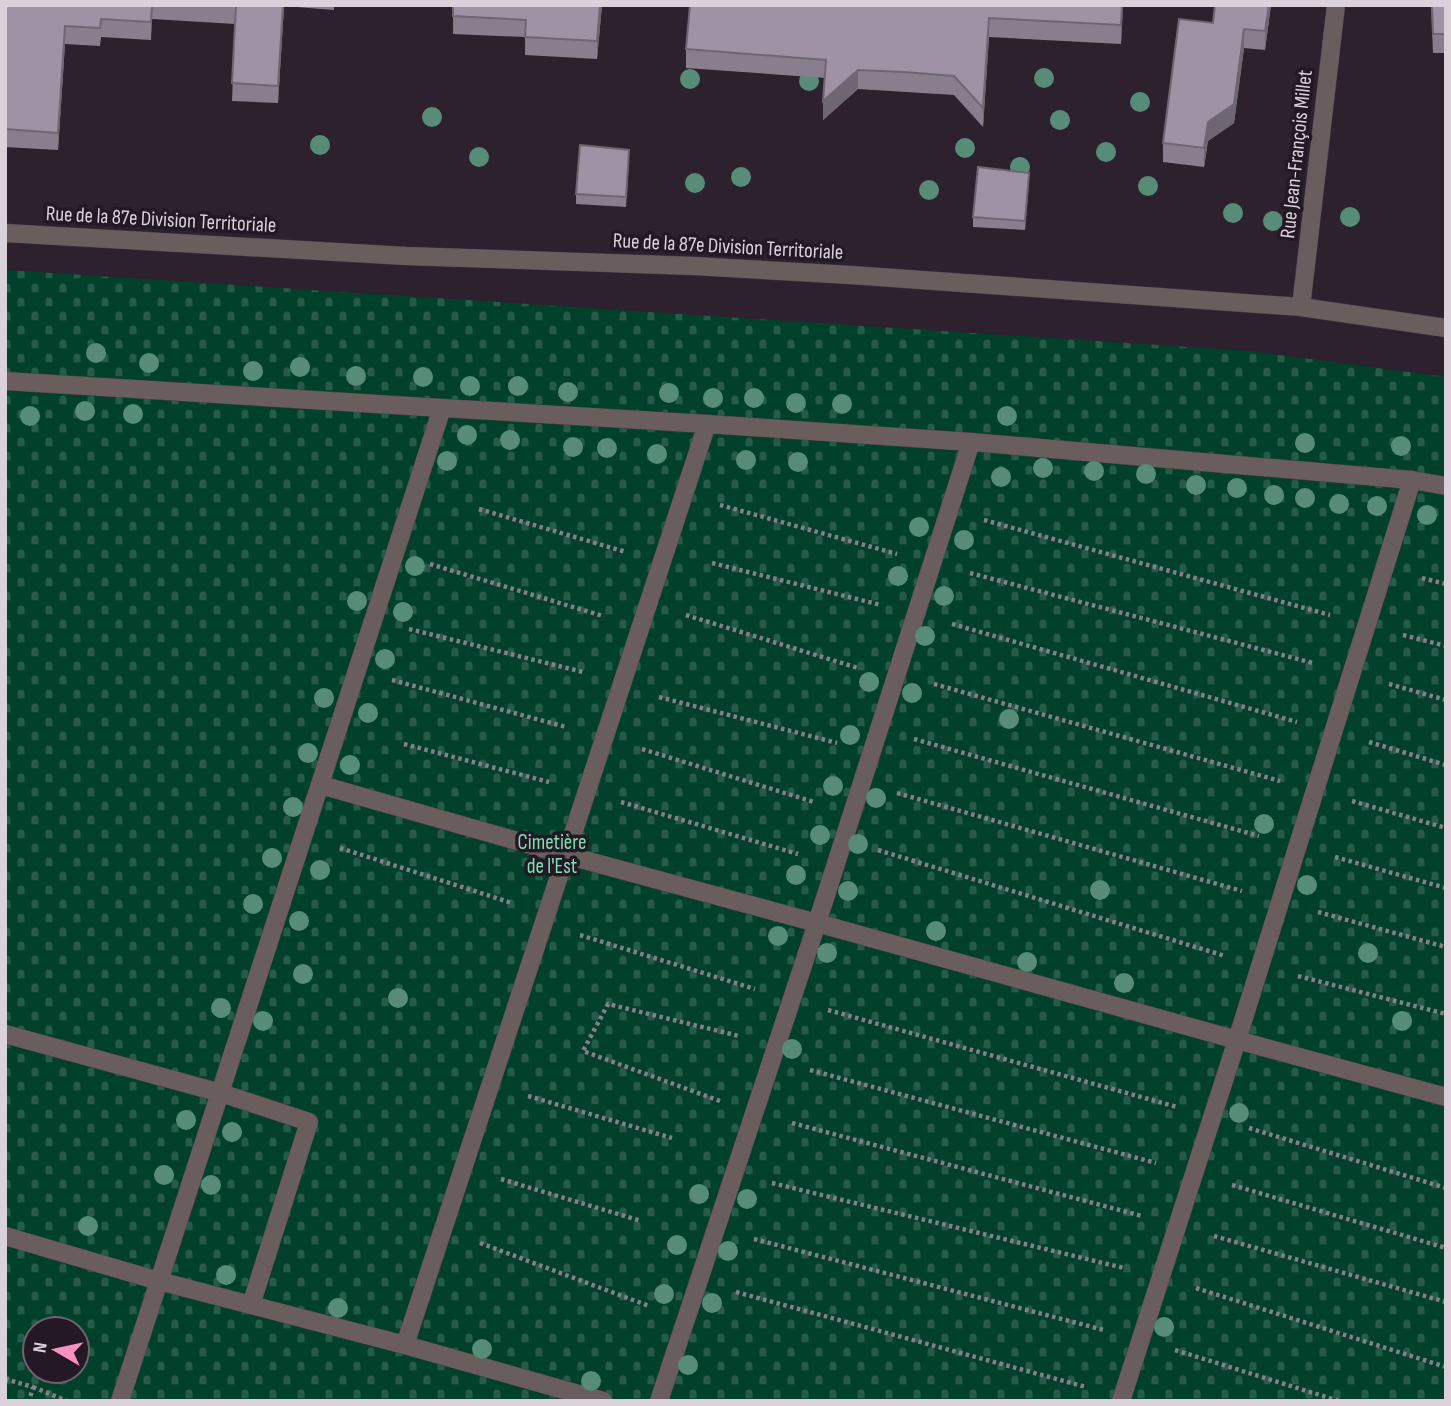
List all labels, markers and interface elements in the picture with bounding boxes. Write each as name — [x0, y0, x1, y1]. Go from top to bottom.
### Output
street label: Rue Jean-François Millet — [1275, 69, 1318, 240]
street label: Rue de la 87e Division Territoriale — [45, 201, 277, 238]
street label: Rue de la 87e Division Territoriale — [612, 228, 844, 265]
park label: Cimetière de l'Est — [518, 830, 586, 879]
north arrow — [21, 1315, 91, 1385]
text: N — [29, 1341, 53, 1354]

